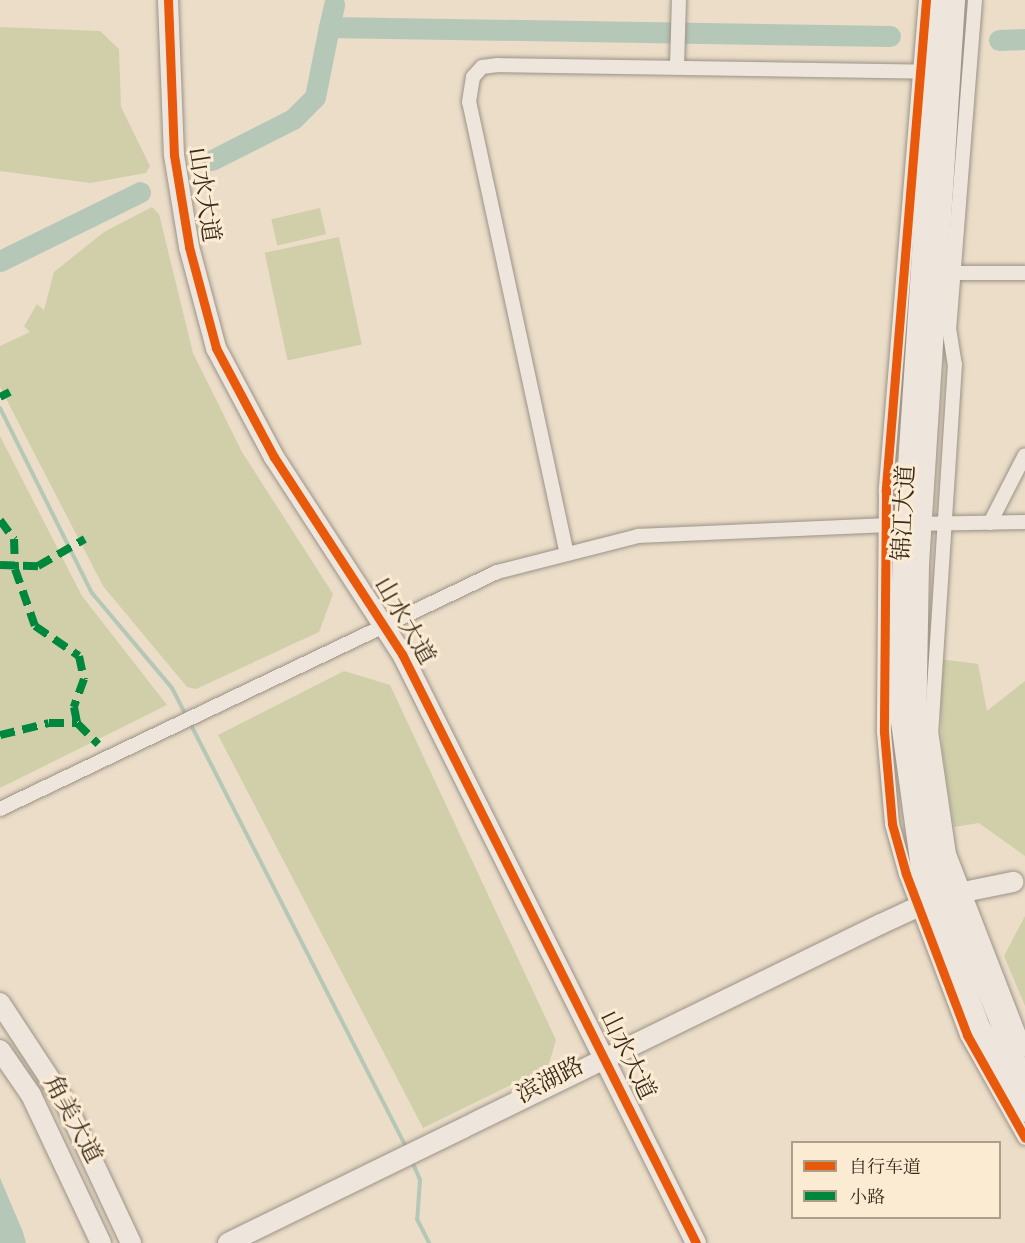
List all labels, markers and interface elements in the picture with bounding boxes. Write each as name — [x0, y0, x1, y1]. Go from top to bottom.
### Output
street label: 山水大道 — [180, 145, 224, 245]
street label: 锦江大道 — [889, 464, 923, 562]
street label: 山水大道 — [367, 573, 439, 671]
street label: 山水大道 — [592, 1007, 660, 1105]
street label: 滨湖路 — [512, 1053, 590, 1111]
street label: 角美大道 — [36, 1071, 106, 1169]
legend — [791, 1141, 1001, 1219]
text: 自行车道 — [849, 1156, 921, 1181]
text: 小路 — [849, 1186, 885, 1211]

